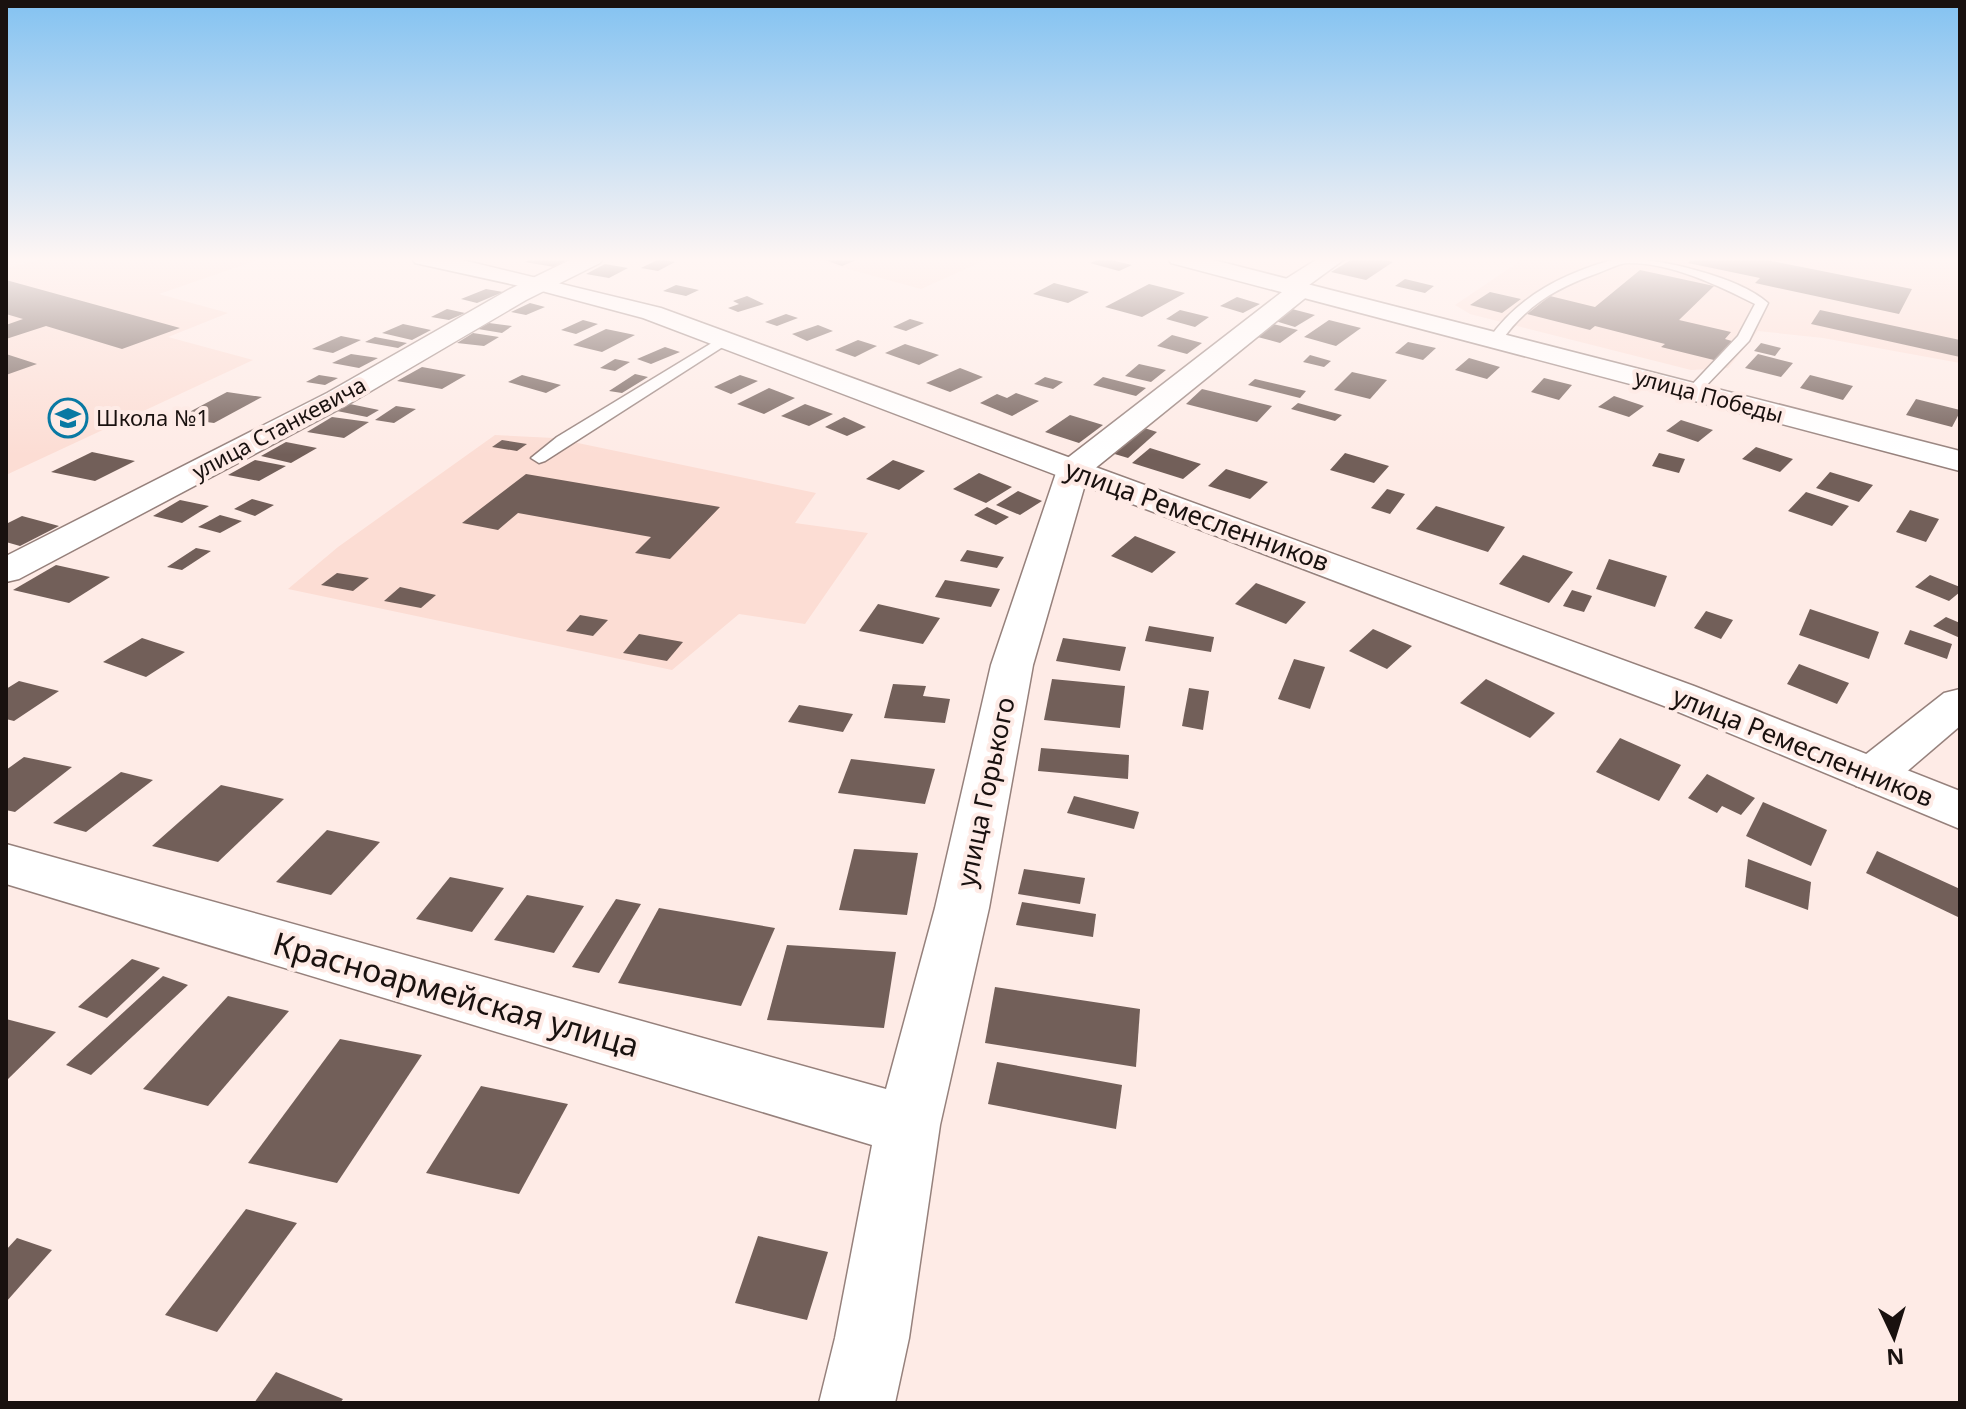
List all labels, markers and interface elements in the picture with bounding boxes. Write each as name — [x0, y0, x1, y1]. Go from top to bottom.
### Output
street label: улица Победы — [1632, 361, 1787, 429]
street label: улица Станкевича — [186, 369, 371, 486]
school or university icon: Школа №1 — [47, 397, 89, 439]
place label: Школа №1 — [96, 402, 209, 432]
street label: улица Ремесленников — [1060, 451, 1334, 580]
street label: улица Ремесленников — [1668, 677, 1939, 815]
street label: улица Горького — [947, 693, 1023, 890]
street label: Красноармейская улица — [269, 921, 644, 1066]
north arrow — [1854, 1297, 1934, 1377]
text: N — [1885, 1342, 1905, 1374]

